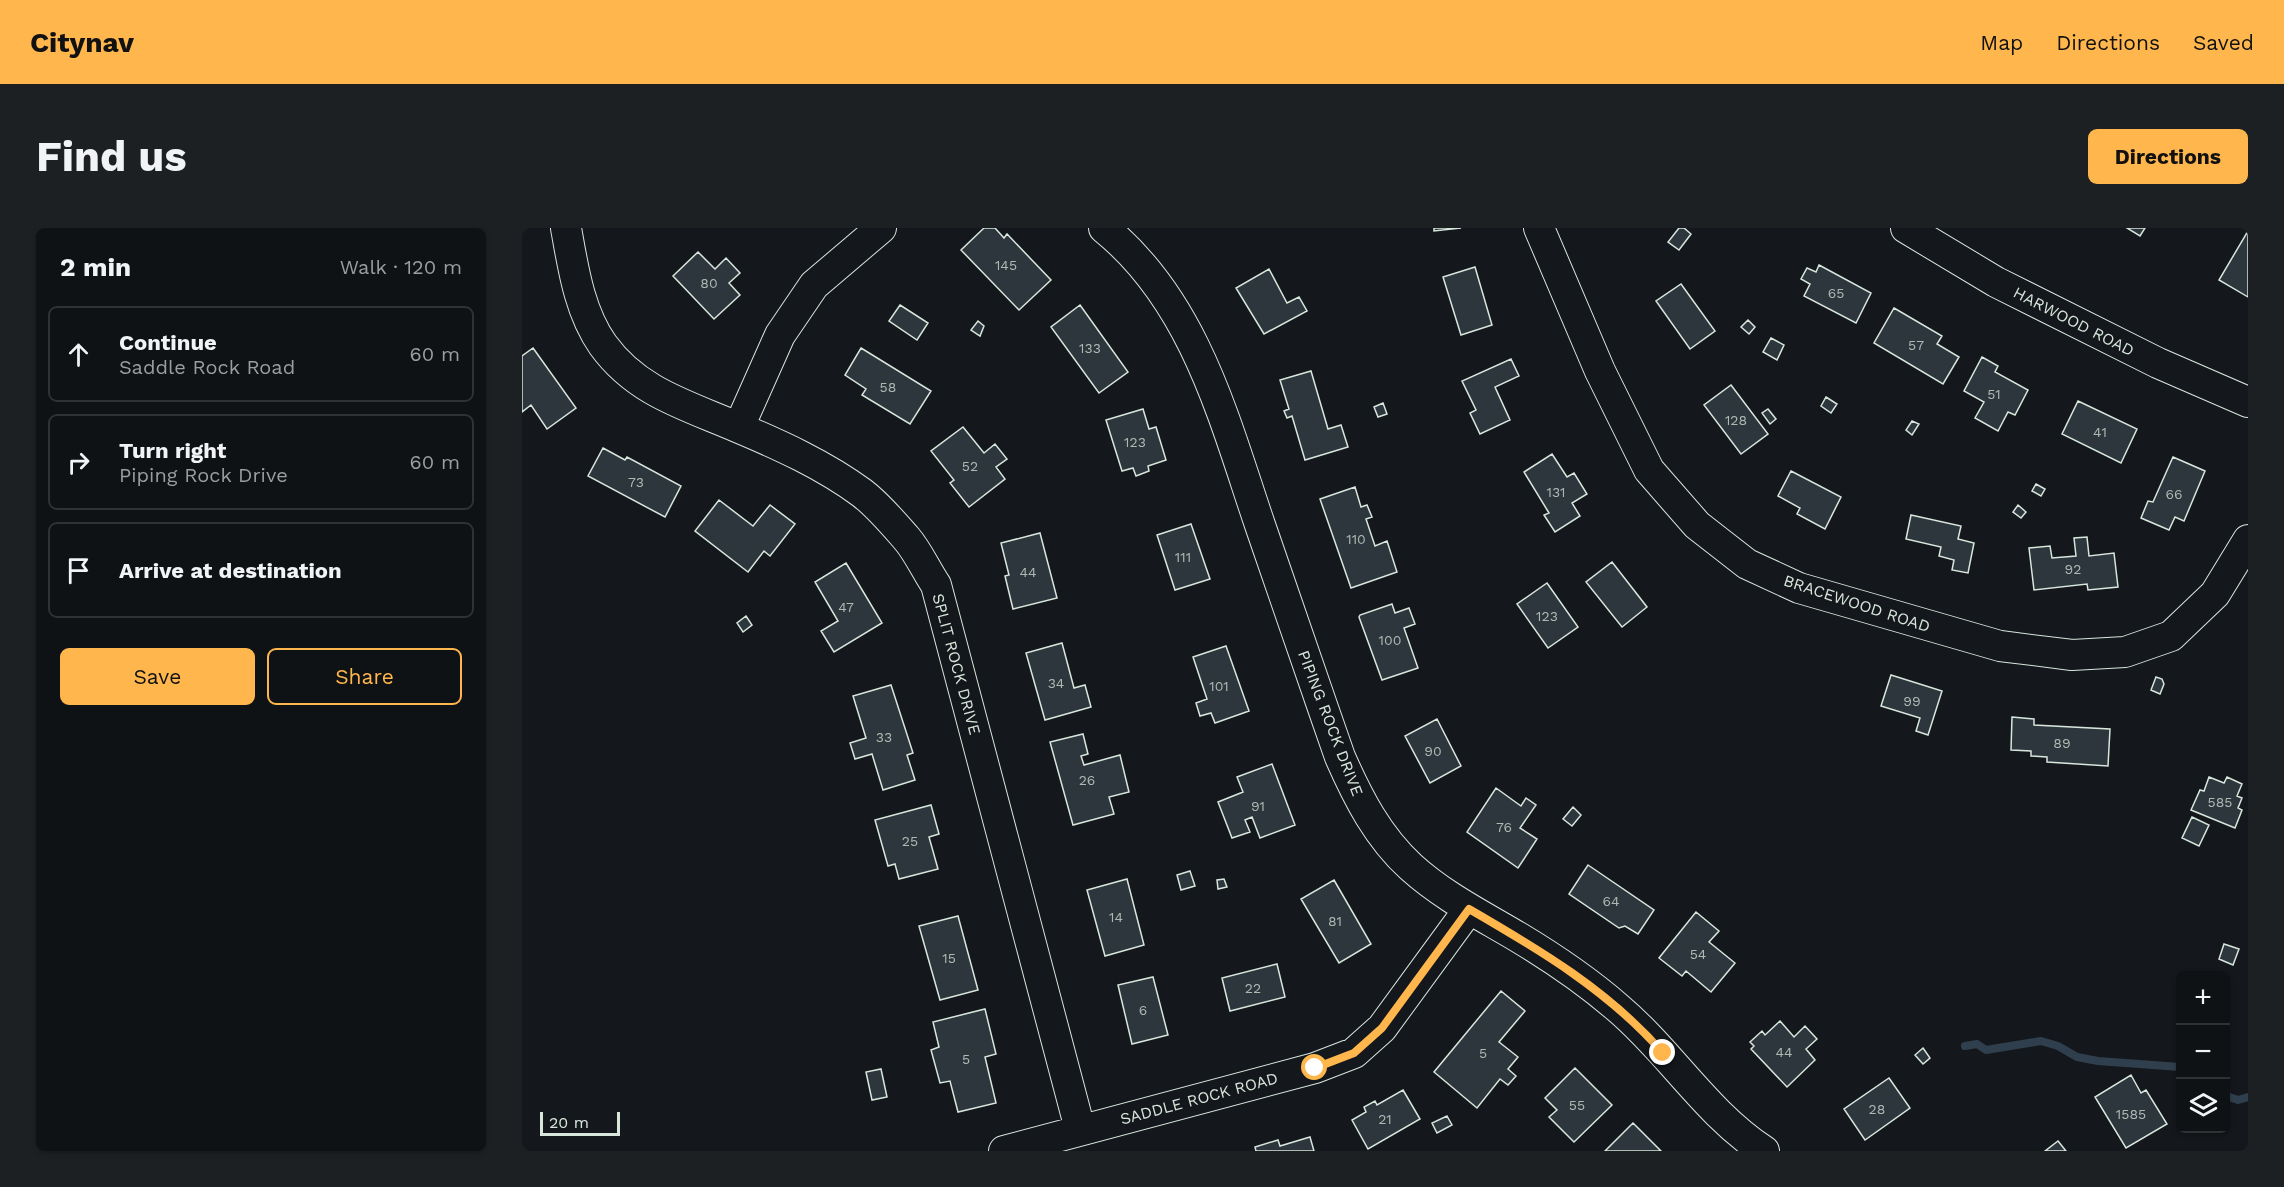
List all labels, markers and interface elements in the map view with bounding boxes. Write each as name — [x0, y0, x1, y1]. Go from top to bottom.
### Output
text: Citynav — [30, 26, 134, 59]
text: Map — [1980, 30, 2023, 55]
text: Directions — [2056, 30, 2160, 55]
text: Saved — [2193, 30, 2254, 55]
button: Directions — [2088, 129, 2248, 184]
text: Find us — [36, 132, 187, 181]
text: 2 min — [60, 252, 131, 282]
text: Walk · 120 m — [340, 255, 462, 279]
house number: 145 — [995, 257, 1017, 273]
house number: 80 — [700, 275, 718, 291]
street label: HARWOOD ROAD — [2010, 283, 2137, 360]
house number: 65 — [1828, 285, 1844, 301]
text: Continue — [119, 330, 217, 355]
house number: 57 — [1908, 337, 1924, 353]
icon: ahead — [62, 338, 95, 371]
house number: 133 — [1079, 340, 1101, 356]
text: 60 m — [410, 342, 460, 366]
text: Saddle Rock Road — [119, 355, 295, 379]
house number: 58 — [880, 379, 896, 395]
house number: 51 — [1987, 386, 2001, 402]
house number: 128 — [1725, 412, 1747, 428]
house number: 41 — [2093, 424, 2107, 440]
house number: 123 — [1124, 434, 1146, 450]
text: Turn right — [119, 438, 226, 463]
icon: right — [62, 446, 95, 479]
text: 60 m — [410, 450, 460, 474]
house number: 52 — [962, 458, 978, 474]
text: Piping Rock Drive — [119, 463, 288, 487]
house number: 73 — [628, 474, 644, 490]
house number: 131 — [1546, 484, 1566, 500]
house number: 66 — [2165, 486, 2183, 502]
house number: 110 — [1346, 531, 1366, 547]
house number: 111 — [1175, 549, 1191, 565]
icon: arrive — [62, 554, 95, 587]
text: Arrive at destination — [119, 558, 342, 583]
house number: 92 — [2065, 561, 2081, 577]
house number: 44 — [1019, 564, 1037, 580]
street label: BRACEWOOD ROAD — [1781, 571, 1932, 636]
street label: SPLIT ROCK DRIVE — [928, 591, 985, 737]
house number: 47 — [838, 599, 854, 615]
house number: 123 — [1536, 608, 1558, 624]
house number: 100 — [1379, 632, 1401, 648]
button: Save — [60, 648, 255, 705]
button: Share — [267, 648, 462, 705]
street label: PIPING ROCK DRIVE — [1294, 648, 1367, 799]
house number: 34 — [1048, 675, 1064, 691]
house number: 101 — [1209, 678, 1229, 694]
house number: 99 — [1903, 693, 1921, 709]
house number: 33 — [876, 729, 892, 745]
house number: 89 — [2053, 735, 2071, 751]
house number: 90 — [1424, 743, 1442, 759]
house number: 26 — [1079, 772, 1095, 788]
house number: 585 — [2208, 794, 2232, 810]
house number: 91 — [1251, 798, 1265, 814]
house number: 76 — [1496, 819, 1512, 835]
house number: 25 — [902, 833, 918, 849]
house number: 64 — [1602, 893, 1620, 909]
house number: 14 — [1109, 909, 1123, 925]
house number: 81 — [1328, 913, 1342, 929]
house number: 54 — [1690, 946, 1706, 962]
house number: 15 — [942, 950, 956, 966]
map controls — [2176, 971, 2230, 1133]
button: + — [2176, 971, 2230, 1025]
house number: 22 — [1245, 980, 1261, 996]
house number: 6 — [1139, 1002, 1147, 1018]
button: − — [2176, 1025, 2230, 1079]
route end — [1649, 1039, 1675, 1065]
house number: 44 — [1775, 1044, 1793, 1060]
house number: 5 — [1479, 1045, 1487, 1061]
house number: 5 — [962, 1051, 970, 1067]
route start — [1301, 1054, 1327, 1080]
street label: SADDLE ROCK ROAD — [1118, 1068, 1280, 1129]
button: layers — [2176, 1079, 2230, 1133]
house number: 55 — [1569, 1097, 1585, 1113]
house number: 28 — [1869, 1101, 1885, 1117]
house number: 1585 — [2116, 1106, 2146, 1122]
scale bar — [540, 1109, 620, 1136]
house number: 21 — [1378, 1111, 1392, 1127]
text: 20 m — [549, 1113, 589, 1132]

